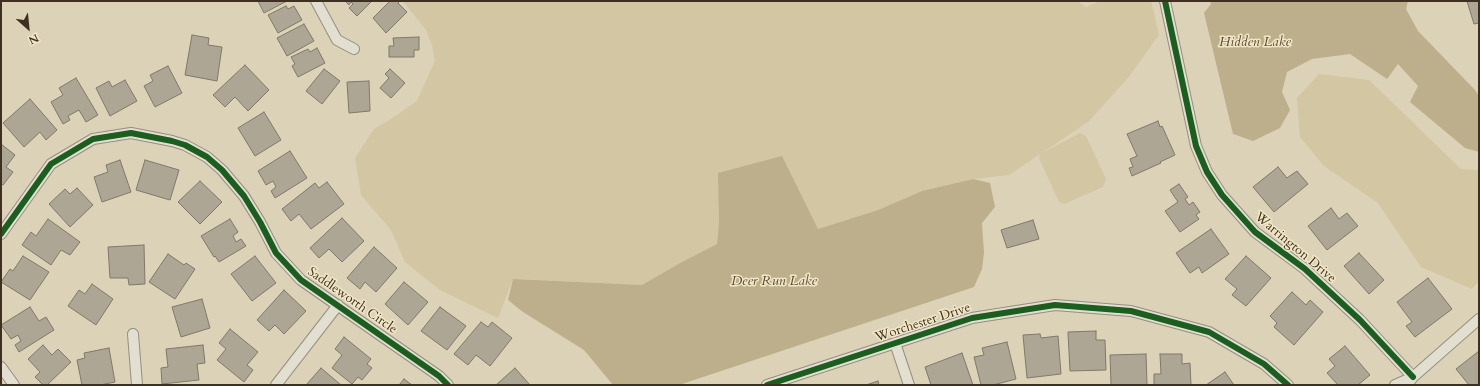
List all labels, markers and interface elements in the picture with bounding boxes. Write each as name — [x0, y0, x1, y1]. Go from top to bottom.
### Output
north arrow — [8, 8, 48, 48]
text: N — [26, 30, 41, 48]
water label: Hidden Lake — [1219, 35, 1291, 51]
street label: Warrington Drive — [1251, 209, 1339, 287]
street label: Saddleworth Circle — [304, 264, 400, 338]
water label: Deer Run Lake — [731, 274, 817, 290]
street label: Worchester Drive — [873, 300, 973, 346]

